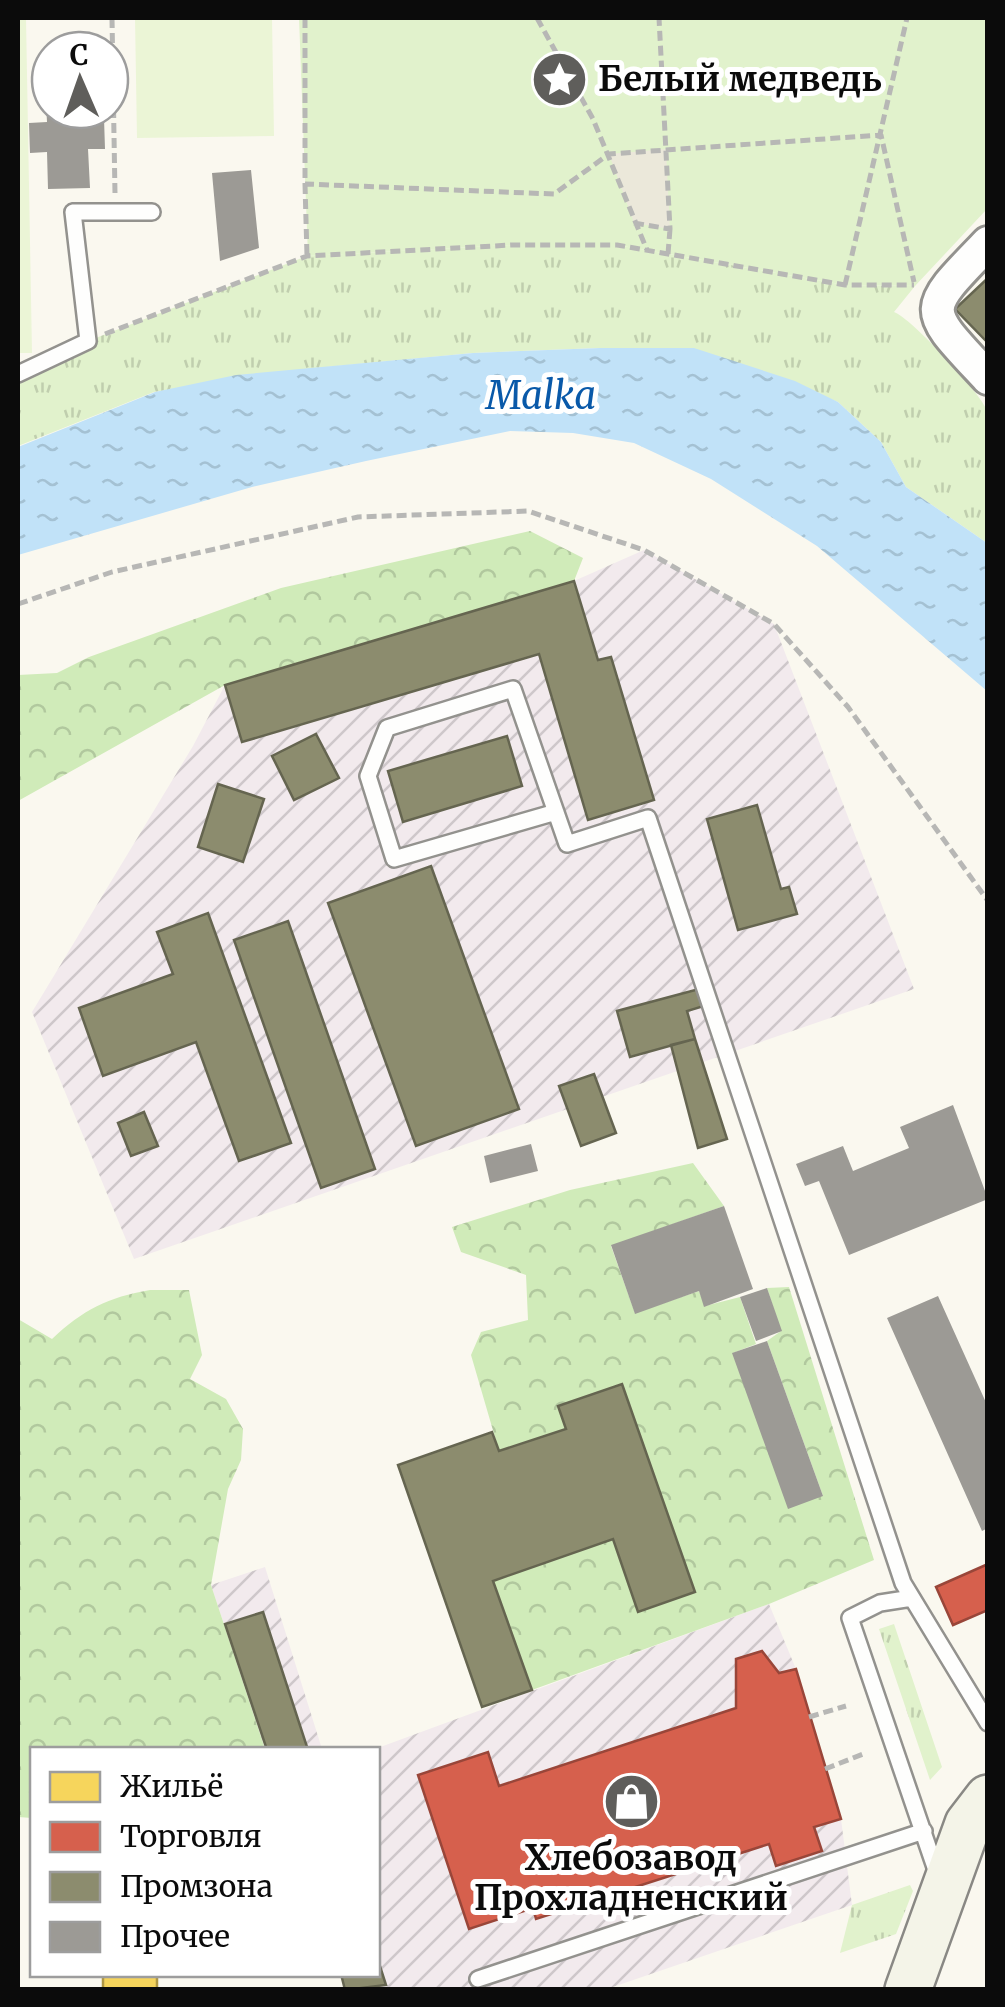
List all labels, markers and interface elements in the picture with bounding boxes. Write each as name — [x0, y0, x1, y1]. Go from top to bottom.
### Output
north arrow — [30, 30, 130, 130]
text: С — [69, 37, 89, 73]
place icon: Белый медведь — [529, 49, 589, 109]
place label: Белый медведь — [598, 57, 882, 101]
water label: Malka — [484, 372, 596, 419]
legend — [30, 1747, 380, 1977]
text: Жильё — [120, 1767, 223, 1805]
shop icon: Хлебозавод Прохладненский — [601, 1772, 661, 1832]
text: Торговля — [120, 1817, 262, 1855]
place label: Хлебозавод Прохладненский — [474, 1836, 788, 1920]
text: Промзона — [120, 1867, 273, 1905]
text: Прочее — [120, 1917, 230, 1955]

